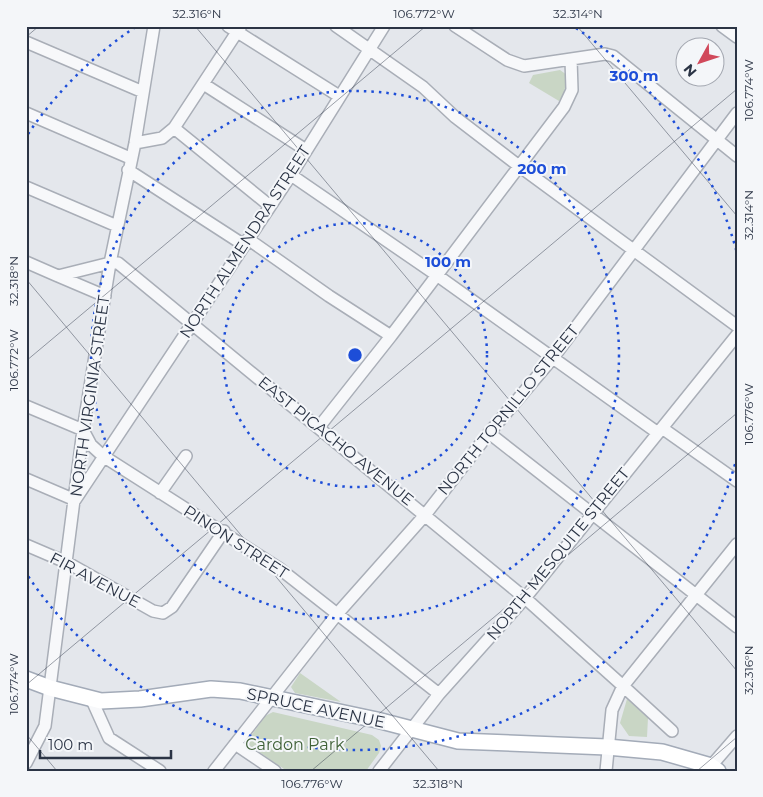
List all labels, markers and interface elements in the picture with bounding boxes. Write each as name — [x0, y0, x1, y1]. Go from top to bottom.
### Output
text: 32.316°N — [172, 6, 222, 21]
text: 106.772°W — [393, 6, 455, 21]
text: 32.314°N — [553, 6, 603, 21]
north arrow — [676, 38, 726, 88]
text: 106.774°W — [741, 59, 756, 121]
text: N — [680, 60, 701, 80]
text: 300 m — [608, 66, 659, 85]
street label: NORTH ALMENDRA STREET — [176, 142, 315, 342]
text: 200 m — [517, 159, 567, 178]
text: 32.314°N — [741, 190, 756, 240]
text: 100 m — [425, 252, 471, 271]
text: 32.318°N — [6, 256, 21, 306]
street label: NORTH VIRGINIA STREET — [66, 293, 114, 498]
street label: NORTH TORNILLO STREET — [433, 320, 583, 499]
text: 106.772°W — [6, 329, 21, 391]
centre of rings — [346, 346, 364, 364]
street label: EAST PICACHO AVENUE — [254, 372, 418, 510]
text: 106.776°W — [741, 383, 756, 445]
street label: NORTH MESQUITE STREET — [483, 463, 634, 644]
street label: PINON STREET — [180, 501, 293, 583]
street label: FIR AVENUE — [47, 548, 143, 612]
text: 32.316°N — [741, 645, 756, 695]
text: 106.774°W — [6, 653, 21, 715]
street label: SPRUCE AVENUE — [245, 684, 387, 732]
scale bar — [40, 727, 171, 759]
text: 100 m — [48, 735, 93, 754]
park label: Cardon Park — [245, 735, 345, 754]
text: 106.776°W — [281, 776, 343, 791]
text: 32.318°N — [413, 776, 463, 791]

